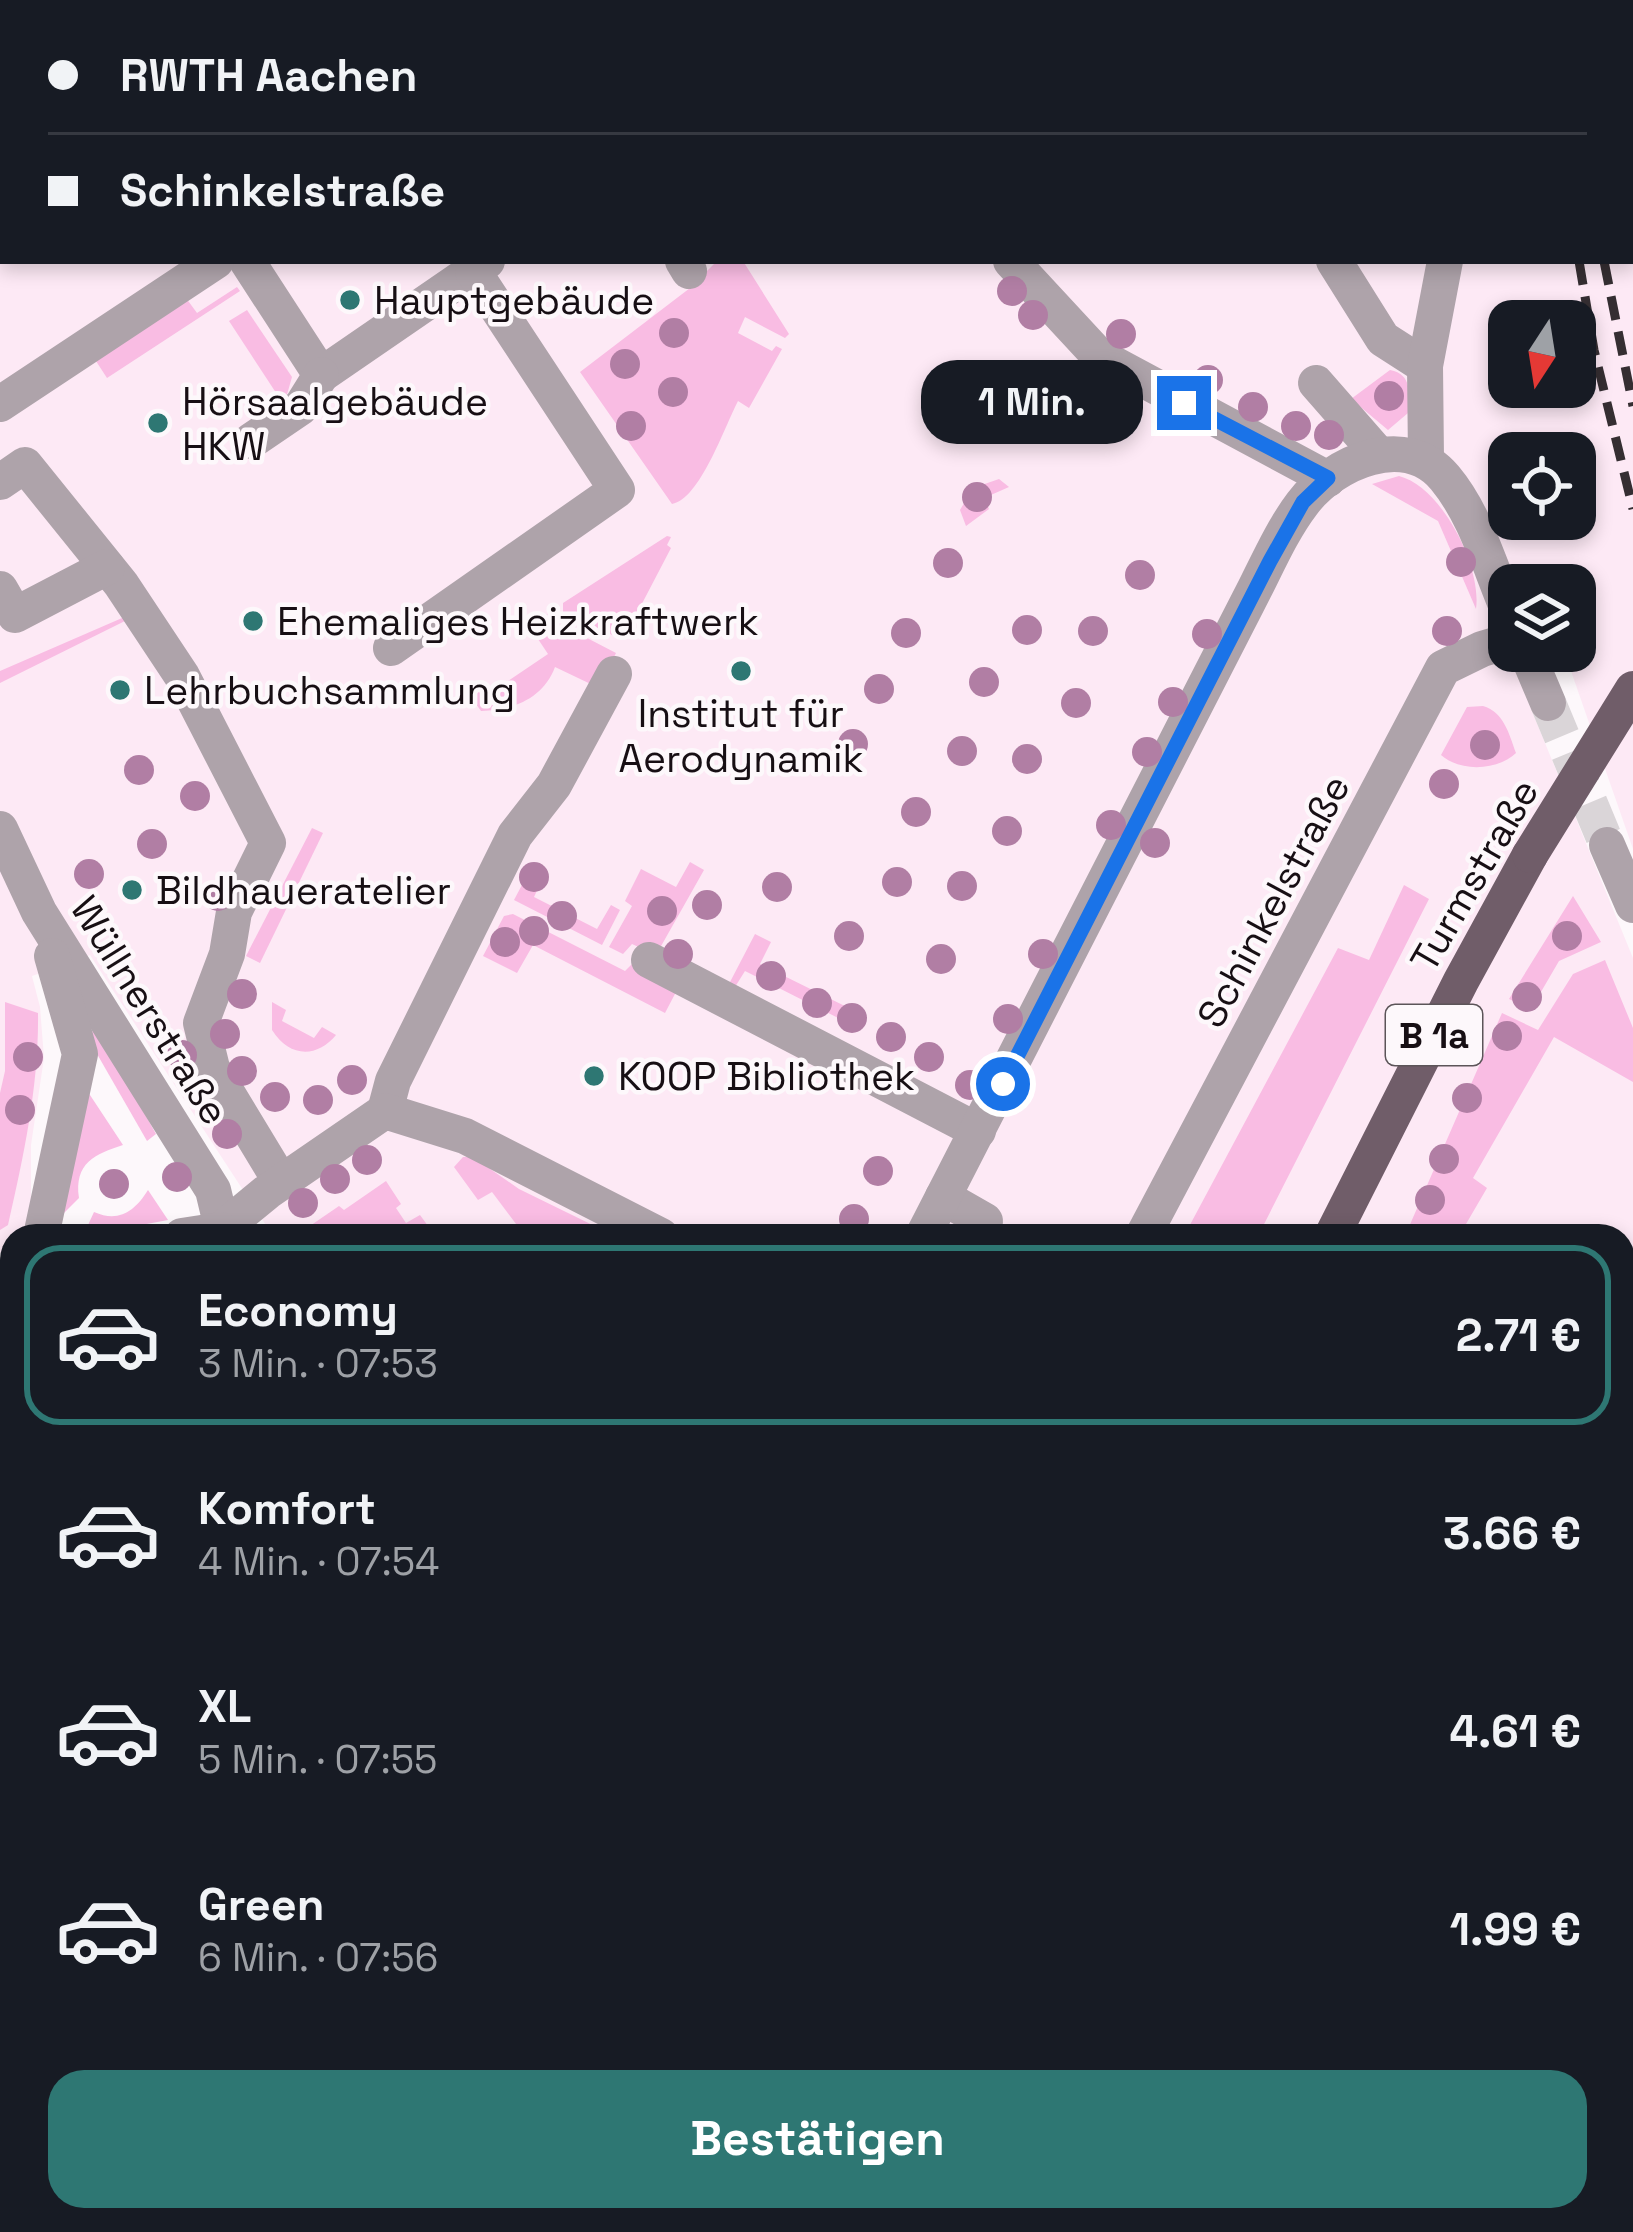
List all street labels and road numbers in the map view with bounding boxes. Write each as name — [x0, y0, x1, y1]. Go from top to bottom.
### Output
street label: Schinkelstraße — [1186, 766, 1361, 1036]
street label: Turmstraße — [1400, 770, 1549, 980]
street label: Wüllnerstraße — [60, 887, 239, 1134]
road number: B 1a — [1386, 1005, 1482, 1065]

